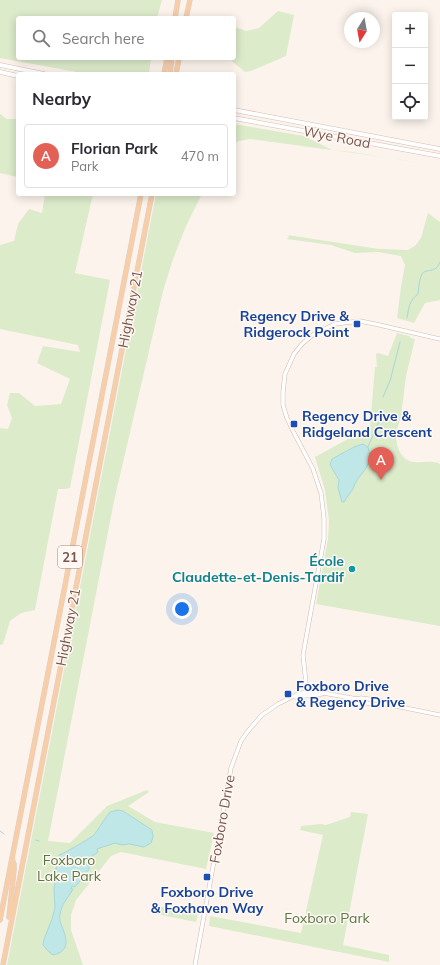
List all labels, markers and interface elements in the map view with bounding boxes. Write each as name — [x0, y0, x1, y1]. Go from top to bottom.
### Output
north arrow — [344, 12, 380, 48]
map controls — [392, 12, 428, 120]
button: + — [392, 12, 428, 48]
search box — [16, 16, 236, 60]
icon: search — [30, 27, 52, 49]
text: Search here — [62, 29, 144, 48]
button: − — [392, 48, 428, 84]
button: locate — [392, 84, 428, 120]
text: Nearby — [32, 88, 91, 109]
street label: Wye Road — [302, 122, 372, 152]
text: Florian Park — [71, 139, 158, 158]
text: A — [41, 148, 51, 164]
text: 470 m — [181, 148, 219, 164]
text: Park — [71, 158, 98, 174]
street label: Highway 21 — [114, 269, 146, 349]
place label: Regency Drive & Ridgerock Point — [240, 307, 350, 341]
marker: Regency Drive & Ridgerock Point — [352, 319, 362, 329]
place label: Regency Drive & Ridgeland Crescent — [302, 407, 433, 441]
marker: Regency Drive & Ridgeland Crescent — [289, 419, 299, 429]
pin: A — [368, 447, 394, 480]
road number: 21 — [58, 546, 82, 568]
place label: École Claudette-et-Denis-Tardif — [172, 552, 345, 586]
marker: École Claudette-et-Denis-Tardif — [347, 564, 357, 574]
street label: Highway 21 — [52, 587, 84, 667]
your location — [172, 599, 192, 619]
place label: Foxboro Drive & Regency Drive — [296, 677, 406, 711]
marker: Foxboro Drive & Regency Drive — [283, 689, 293, 699]
street label: Foxboro Drive — [205, 773, 239, 865]
park label: Foxboro Lake Park — [37, 851, 102, 885]
marker: Foxboro Drive & Foxhaven Way — [202, 872, 212, 882]
place label: Foxboro Drive & Foxhaven Way — [151, 883, 264, 917]
park label: Foxboro Park — [284, 909, 370, 927]

